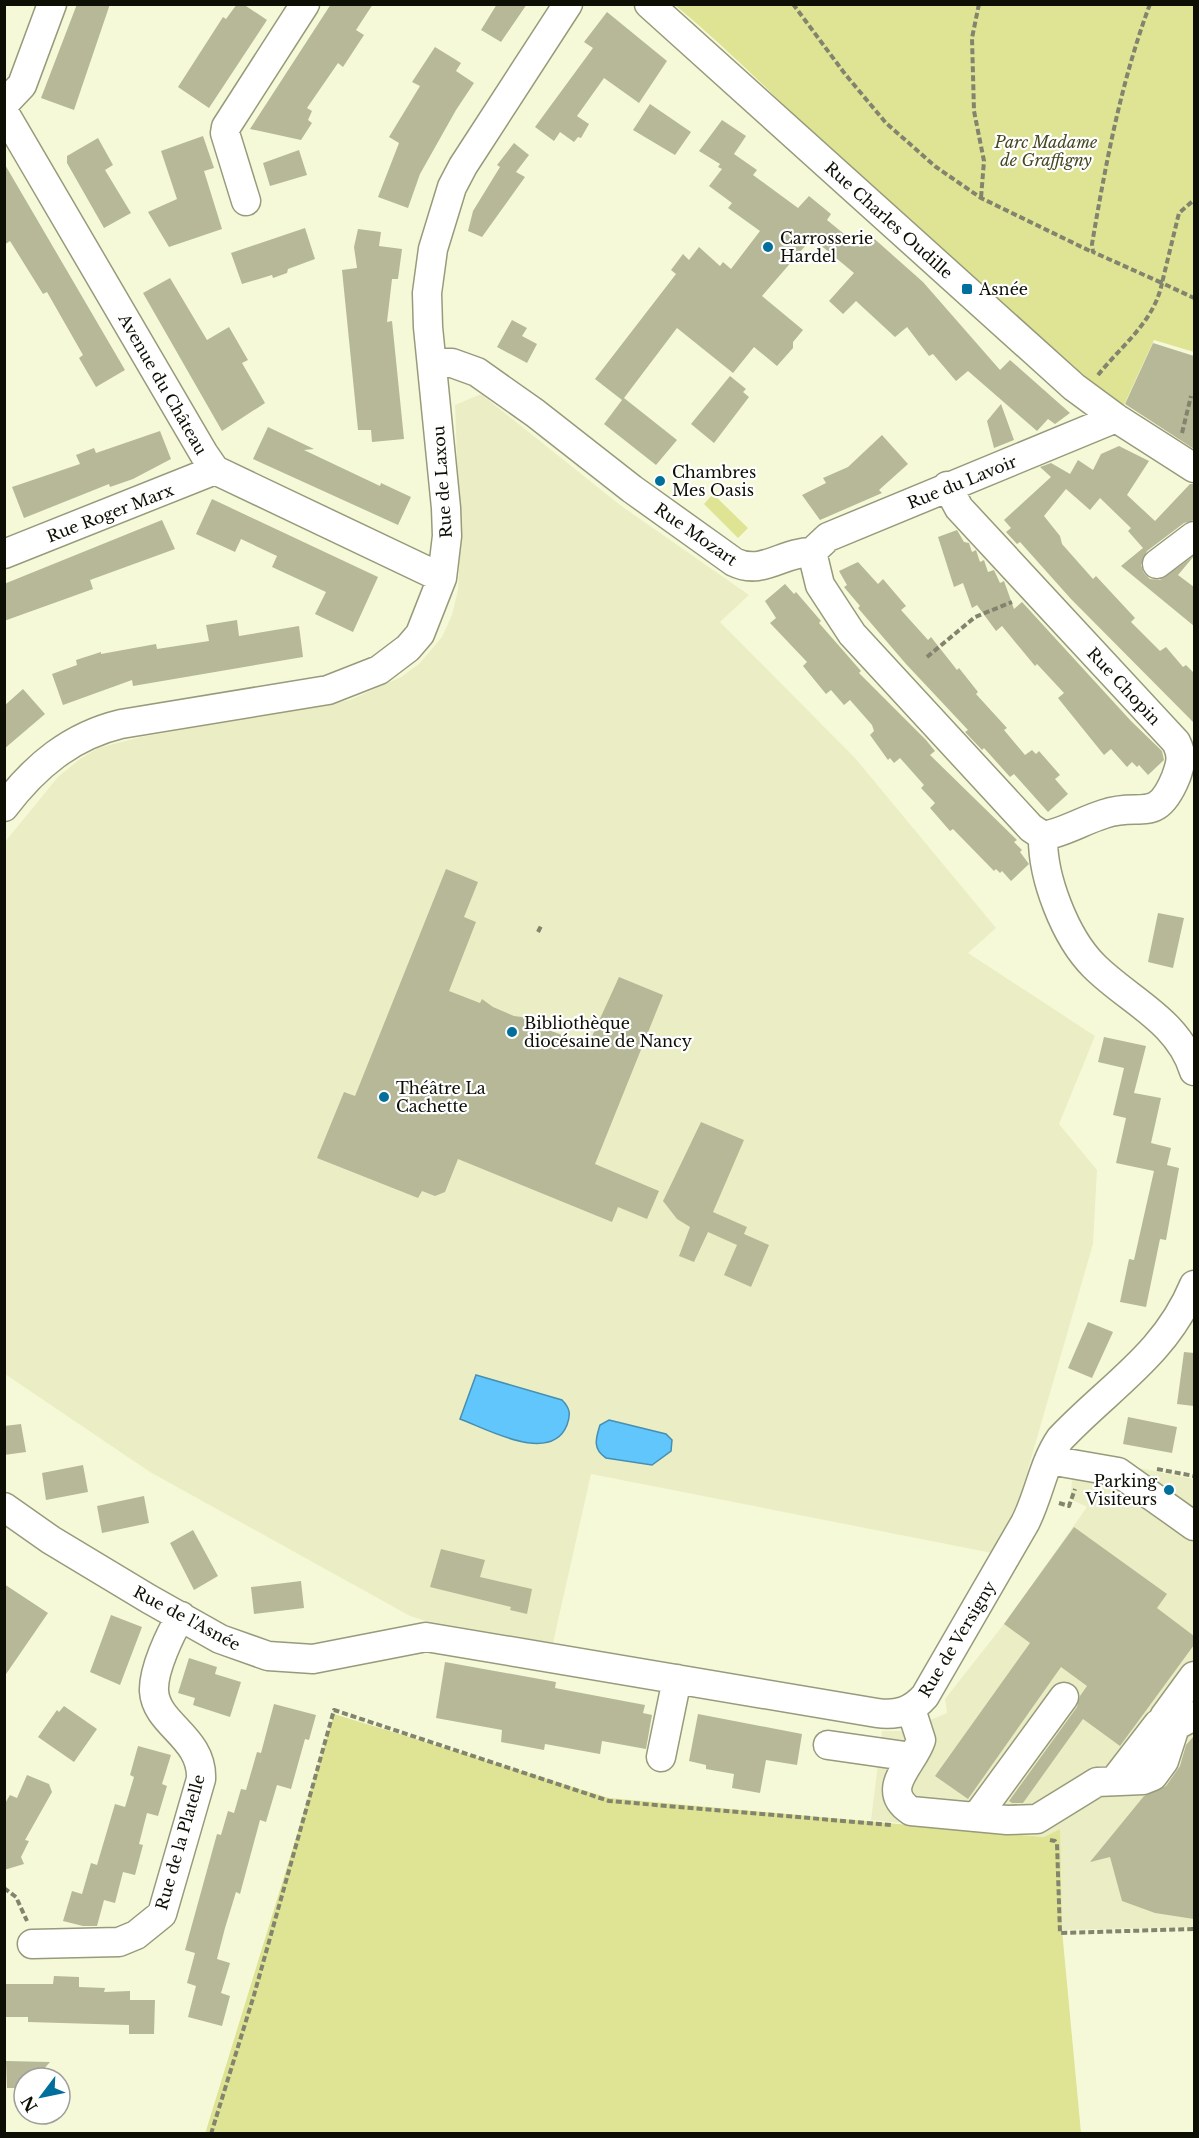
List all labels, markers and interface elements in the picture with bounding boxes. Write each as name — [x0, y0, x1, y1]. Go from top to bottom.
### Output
park label: Parc Madame de Graffigny — [994, 132, 1098, 170]
street label: Rue Charles Oudille — [821, 157, 957, 283]
place label: Carrosserie Hardel — [780, 228, 873, 266]
marker: Carrosserie Hardel — [761, 240, 775, 254]
place label: Asnée — [978, 279, 1028, 299]
marker: Asnée — [960, 282, 974, 296]
street label: Avenue du Château — [114, 309, 212, 458]
street label: Rue de Laxou — [428, 425, 456, 539]
street label: Rue du Lavoir — [904, 451, 1020, 513]
place label: Chambres Mes Oasis — [672, 462, 756, 500]
marker: Chambres Mes Oasis — [653, 474, 667, 488]
street label: Rue Roger Marx — [44, 480, 176, 546]
street label: Rue Mozart — [651, 498, 741, 570]
street label: Rue Chopin — [1083, 643, 1165, 729]
place label: Bibliothèque diocésaine de Nancy — [524, 1013, 693, 1051]
marker: Bibliothèque diocésaine de Nancy — [505, 1025, 519, 1039]
place label: Théâtre La Cachette — [396, 1078, 486, 1116]
marker: Théâtre La Cachette — [377, 1090, 391, 1104]
place label: Parking Visiteurs — [1085, 1471, 1157, 1509]
marker: Parking Visiteurs — [1162, 1483, 1176, 1497]
street label: Rue de Versigny — [914, 1577, 1000, 1701]
street label: Rue de l'Asnée — [130, 1581, 244, 1655]
street label: Rue de la Platelle — [151, 1772, 209, 1912]
north arrow — [12, 2066, 72, 2126]
text: N — [17, 2092, 42, 2116]

